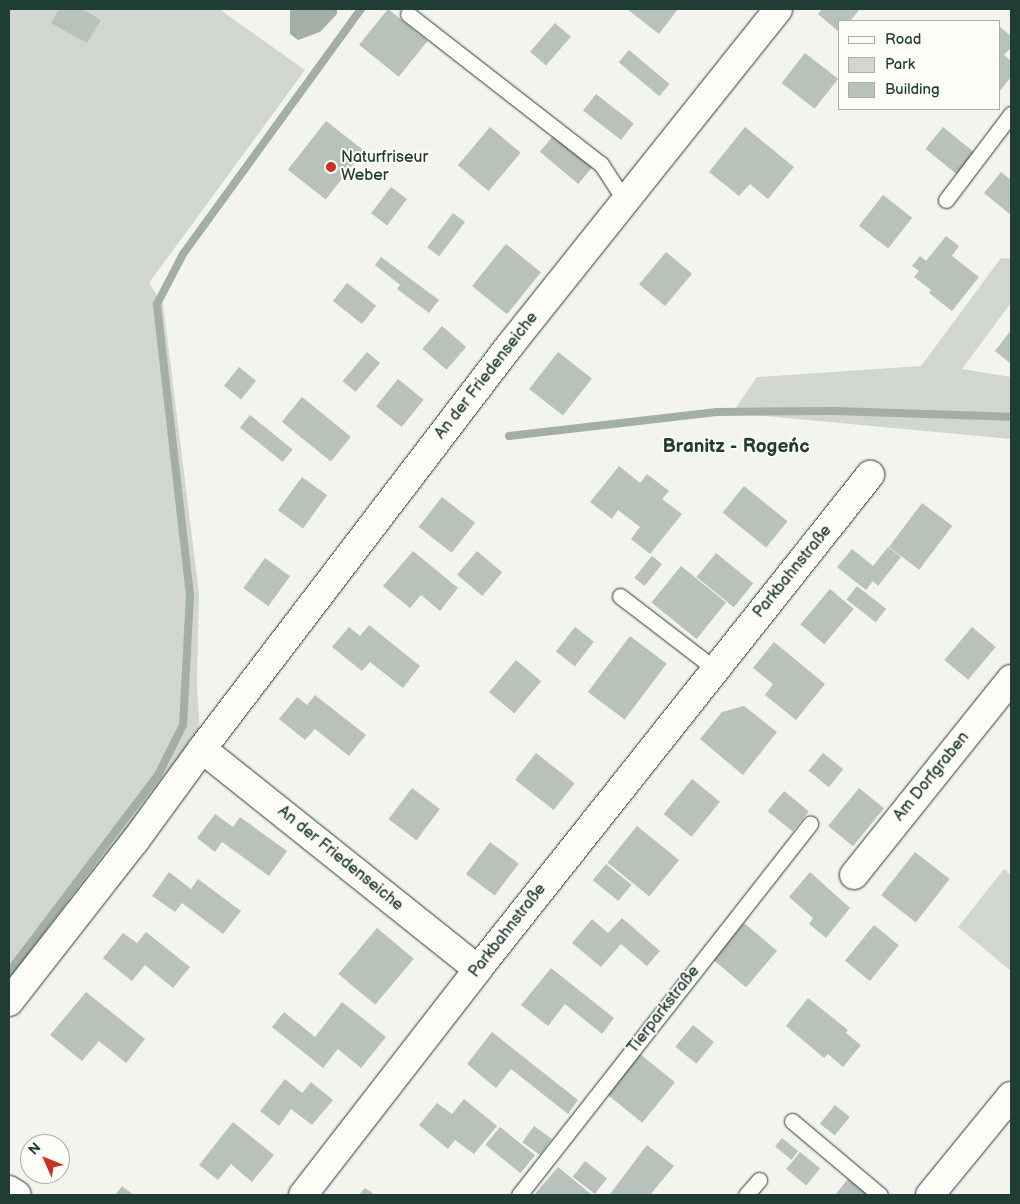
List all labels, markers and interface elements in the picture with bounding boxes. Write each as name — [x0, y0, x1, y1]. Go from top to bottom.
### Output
legend — [838, 20, 1000, 110]
text: Road — [885, 30, 921, 49]
text: Park — [885, 55, 915, 74]
text: Building — [885, 80, 940, 99]
place label: Naturfriseur Weber — [341, 148, 428, 186]
marker: Naturfriseur Weber — [325, 161, 337, 173]
street label: An der Friedenseiche — [431, 309, 543, 443]
district label: Branitz - Rogeńc — [662, 436, 810, 458]
street label: Parkbahnstraße — [750, 522, 836, 622]
street label: Am Dorfgraben — [890, 729, 974, 825]
street label: An der Friedenseiche — [273, 802, 407, 916]
street label: Parkbahnstraße — [465, 880, 551, 982]
street label: Tierparkstraße — [624, 962, 704, 1058]
north arrow — [20, 1134, 70, 1184]
text: N — [25, 1139, 44, 1159]

